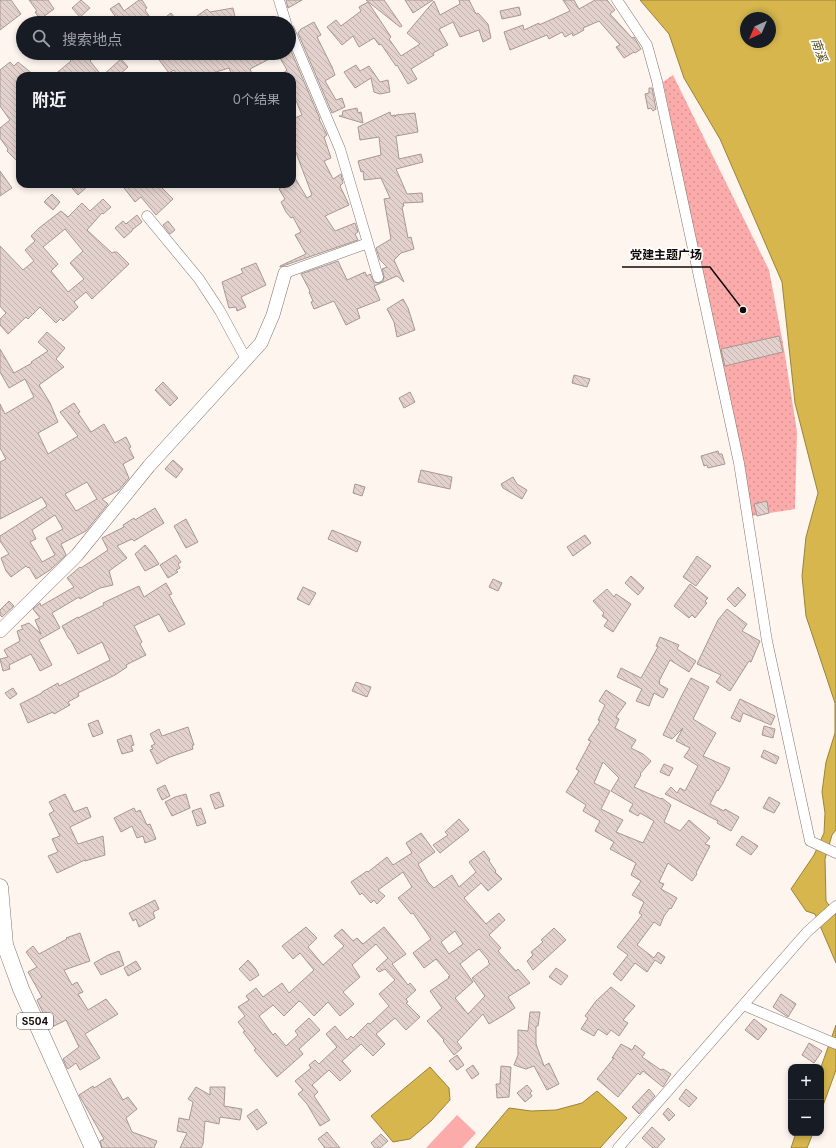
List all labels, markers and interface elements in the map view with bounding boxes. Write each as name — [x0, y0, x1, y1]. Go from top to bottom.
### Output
north arrow — [740, 12, 776, 48]
search box — [16, 16, 296, 60]
icon: search — [30, 27, 52, 49]
text: 搜索地点 — [62, 30, 122, 49]
water label: 南溪 — [808, 36, 831, 66]
text: 附近 — [32, 90, 66, 110]
text: 0个结果 — [233, 91, 280, 107]
callout: 党建主题广场 — [622, 243, 710, 267]
text: 党建主题广场 — [630, 247, 702, 262]
road number: S504 — [17, 1013, 53, 1029]
map controls — [788, 1064, 824, 1136]
button: + — [788, 1064, 824, 1100]
button: − — [788, 1100, 824, 1136]

